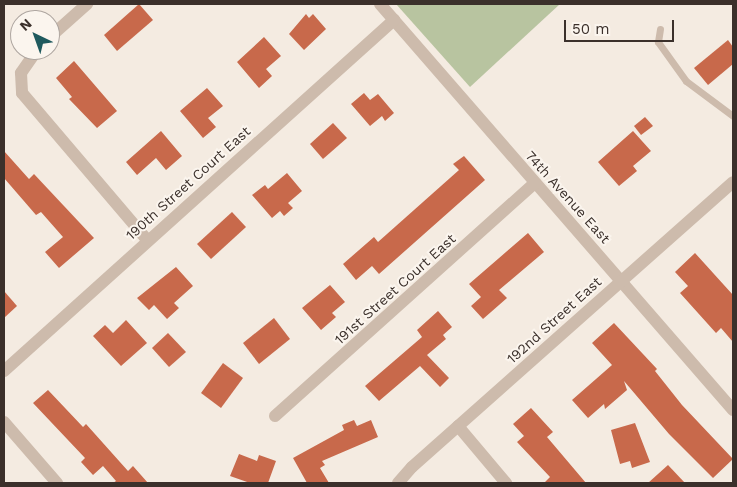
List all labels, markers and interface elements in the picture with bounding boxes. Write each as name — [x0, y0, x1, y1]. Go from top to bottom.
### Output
north arrow — [10, 10, 60, 60]
scale bar — [567, 10, 677, 42]
text: N — [16, 15, 35, 34]
text: 50 m — [572, 20, 609, 38]
street label: 190th Street Court East — [122, 123, 254, 243]
street label: 74th Avenue East — [522, 147, 614, 247]
street label: 191st Street Court East — [331, 230, 459, 348]
street label: 192nd Street East — [503, 273, 605, 367]

